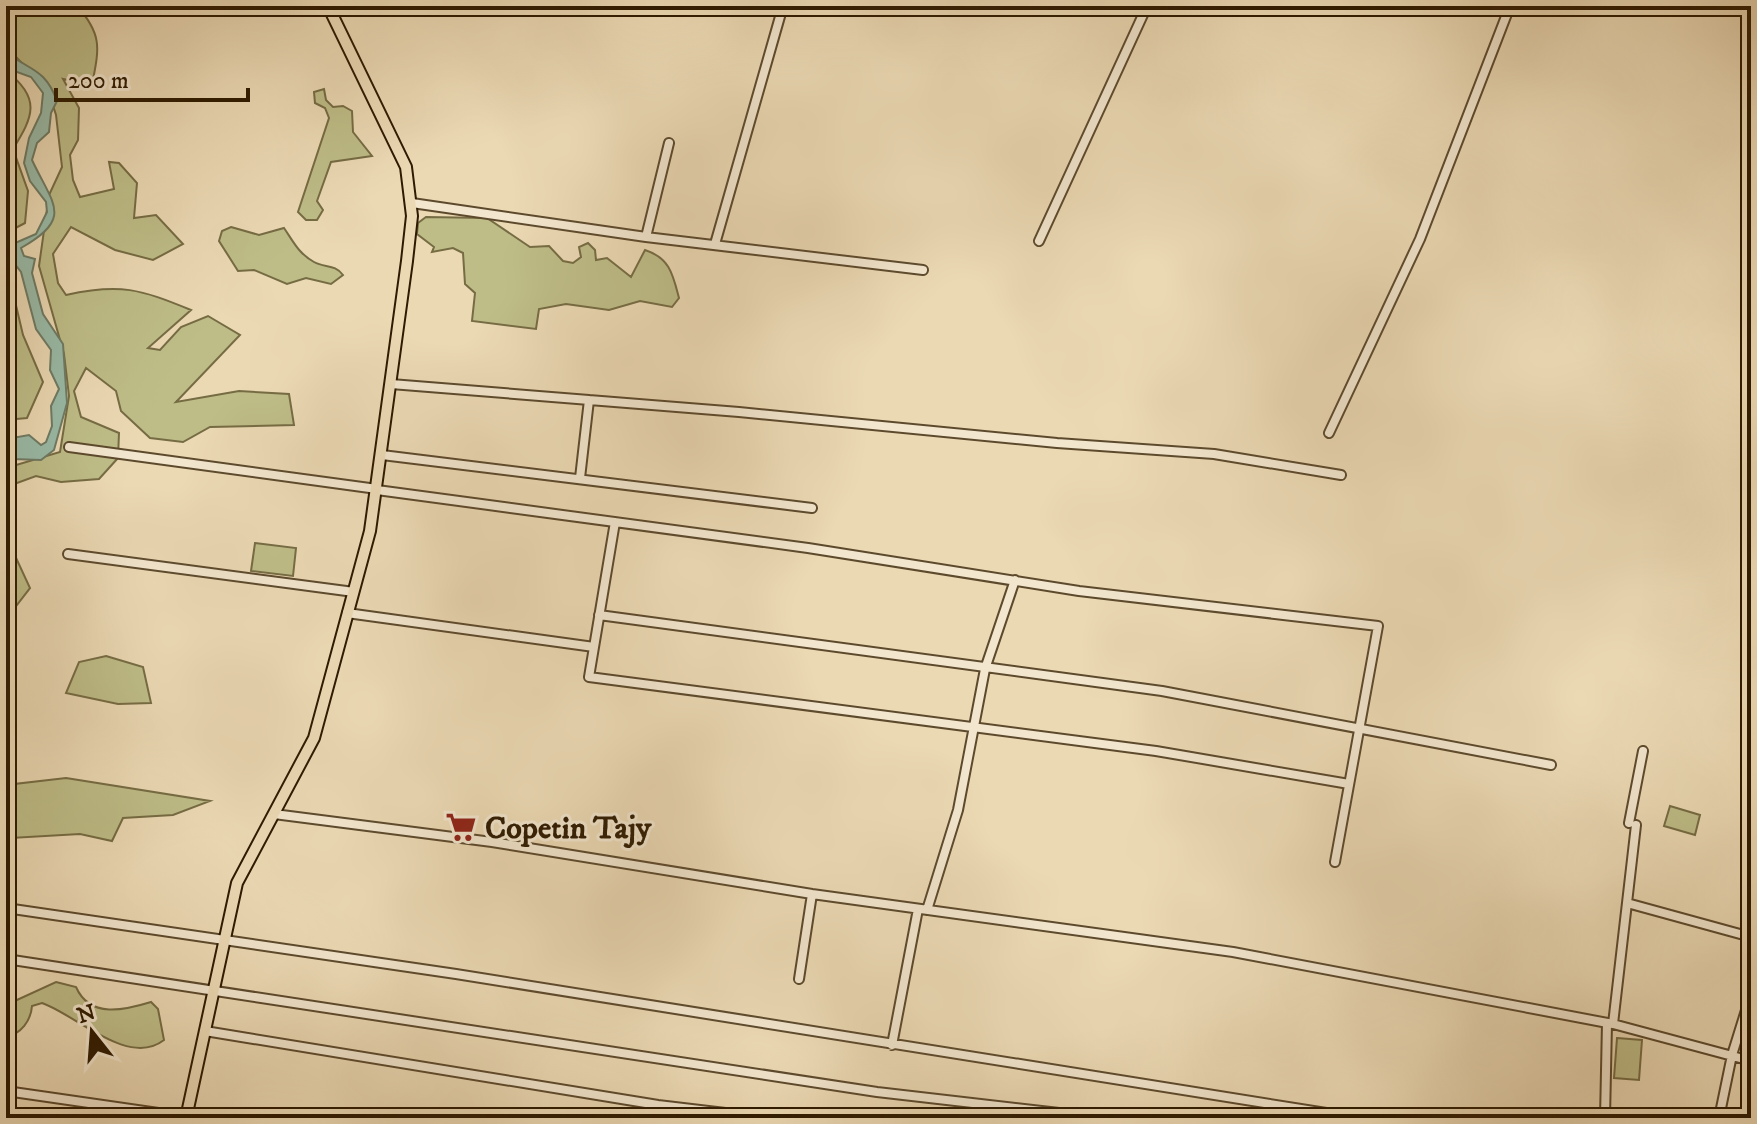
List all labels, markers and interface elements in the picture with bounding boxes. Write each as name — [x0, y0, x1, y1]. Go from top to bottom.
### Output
scale bar — [56, 52, 248, 102]
text: 200 m — [68, 66, 129, 96]
place label: Copetin Tajy — [485, 809, 652, 849]
supermarket icon: Copetin Tajy — [444, 810, 478, 844]
north arrow — [52, 992, 132, 1072]
text: N — [74, 999, 99, 1030]

